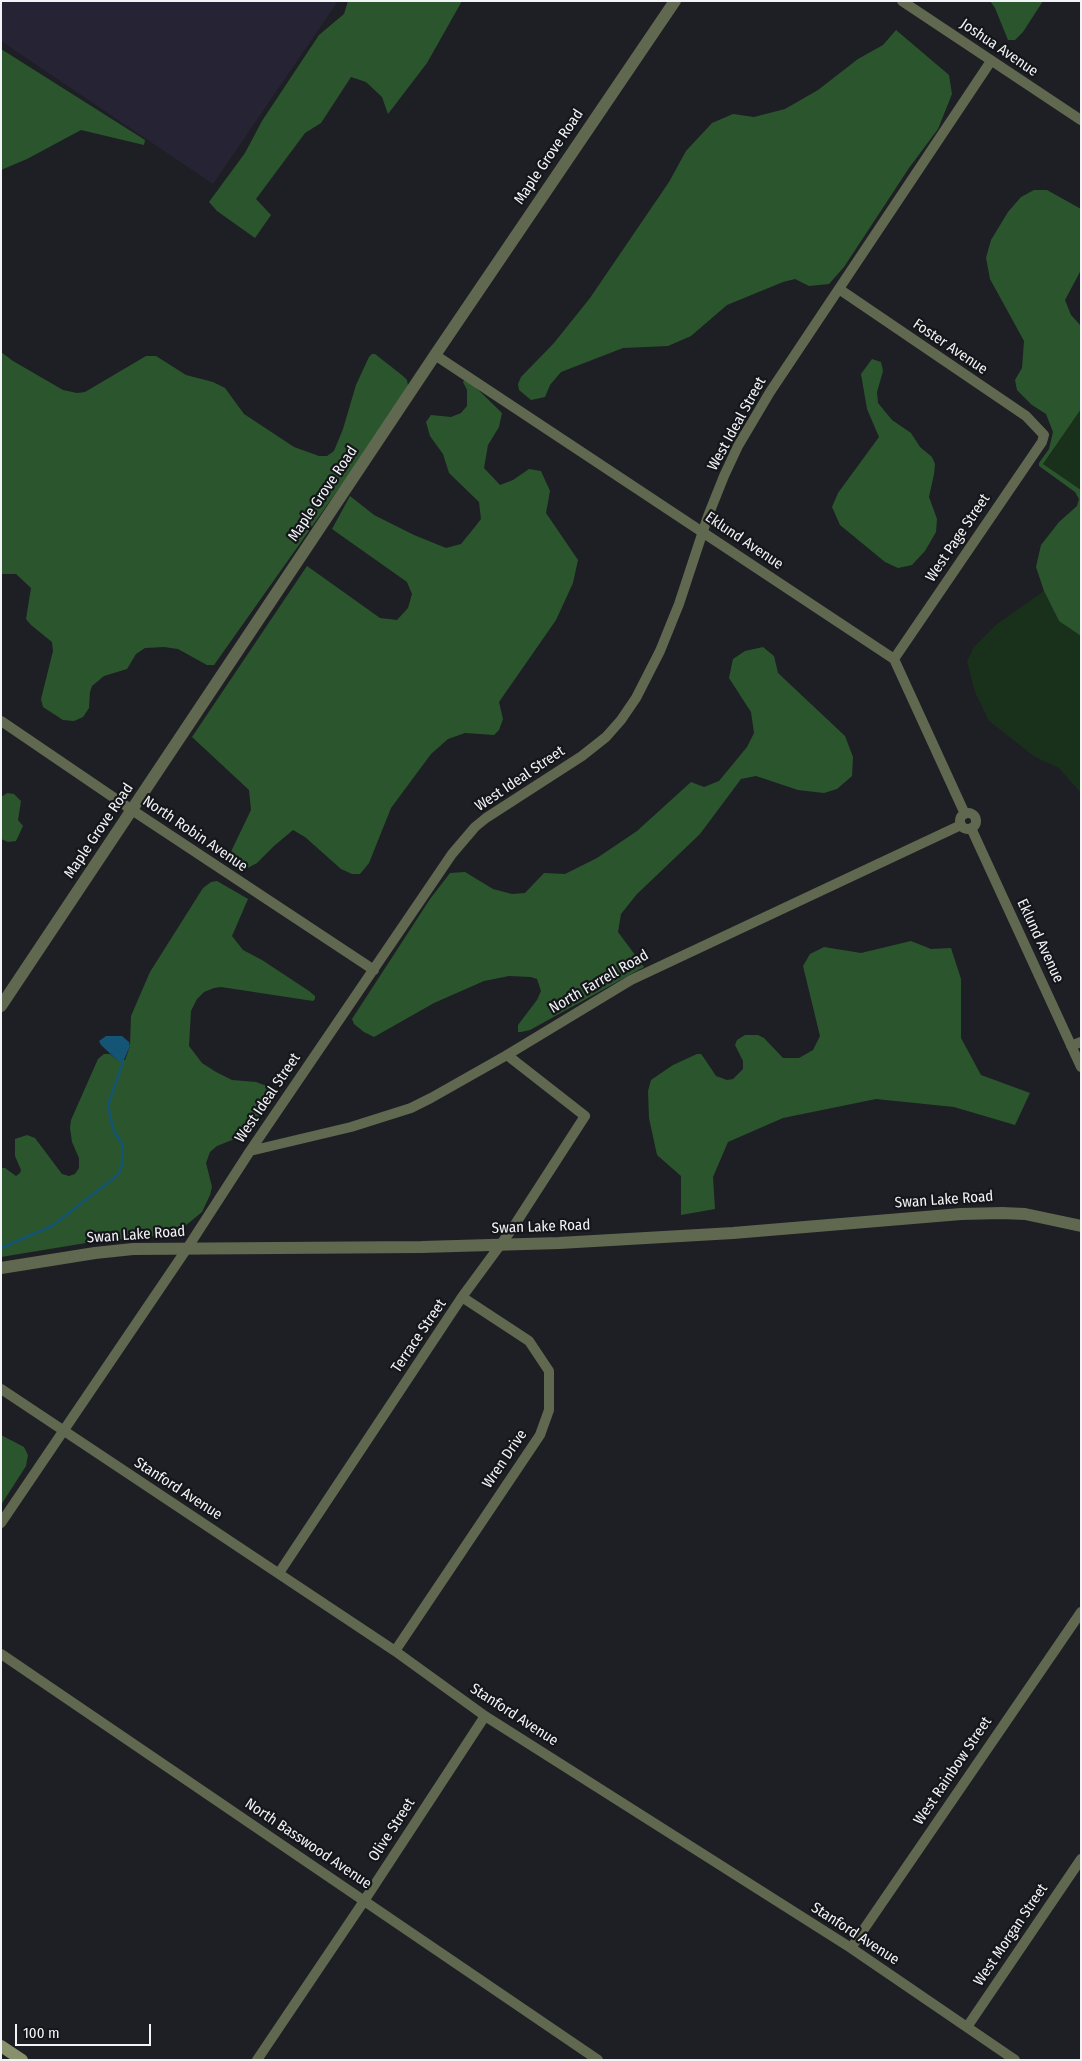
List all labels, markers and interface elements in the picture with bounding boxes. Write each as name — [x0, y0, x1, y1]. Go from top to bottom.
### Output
street label: Joshua Avenue — [957, 15, 1041, 81]
street label: Maple Grove Road — [511, 106, 587, 208]
street label: Foster Avenue — [909, 315, 991, 379]
street label: West Ideal Street — [704, 374, 770, 474]
street label: Maple Grove Road — [285, 443, 361, 545]
street label: West Page Street — [922, 491, 994, 585]
street label: Eklund Avenue — [702, 508, 786, 574]
street label: West Ideal Street — [472, 742, 568, 816]
street label: Maple Grove Road — [61, 780, 137, 882]
street label: North Robin Avenue — [139, 792, 251, 876]
street label: Eklund Avenue — [1013, 896, 1067, 986]
street label: North Farrell Road — [546, 946, 652, 1018]
street label: West Ideal Street — [231, 1050, 305, 1146]
street label: Swan Lake Road — [894, 1188, 994, 1212]
street label: Swan Lake Road — [491, 1216, 591, 1238]
street label: Swan Lake Road — [86, 1223, 186, 1247]
street label: Terrace Street — [388, 1296, 450, 1376]
street label: Wren Drive — [479, 1426, 531, 1492]
street label: Stanford Avenue — [131, 1454, 225, 1524]
street label: Stanford Avenue — [467, 1680, 561, 1750]
street label: West Rainbow Street — [910, 1714, 996, 1828]
street label: North Basswood Avenue — [241, 1795, 375, 1893]
street label: Olive Street — [365, 1795, 419, 1865]
street label: West Morgan Street — [970, 1880, 1052, 1990]
street label: Stanford Avenue — [808, 1899, 902, 1969]
scale bar — [18, 2014, 154, 2046]
text: 100 m — [23, 2024, 60, 2042]

